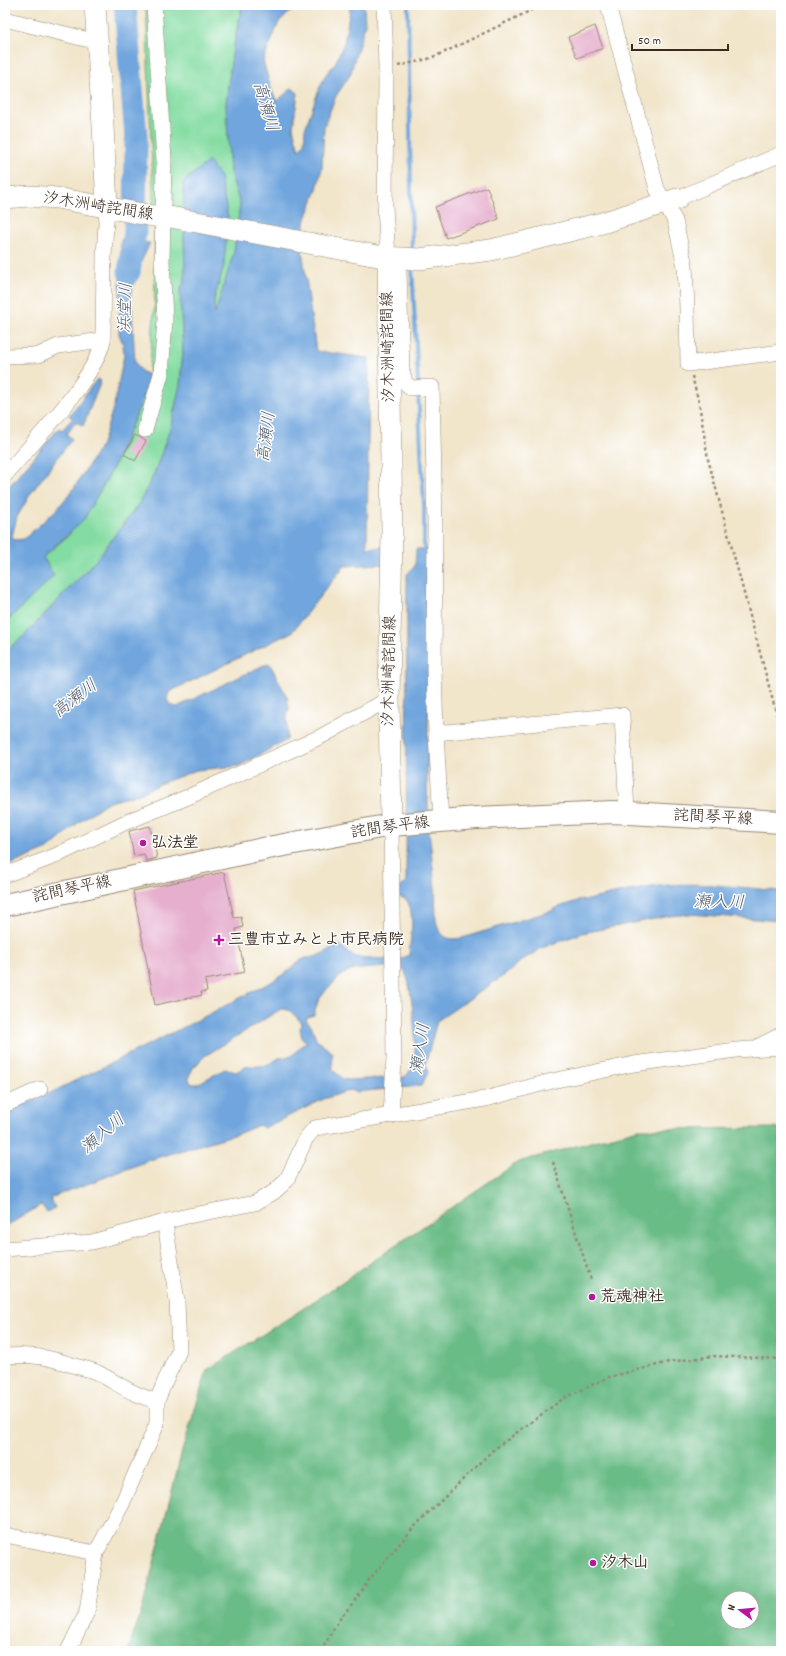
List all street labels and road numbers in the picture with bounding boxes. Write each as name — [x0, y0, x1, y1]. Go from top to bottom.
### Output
street label: 汐木洲崎詫間線 — [41, 187, 155, 227]
street label: 汐木洲崎詫間線 — [377, 291, 401, 403]
street label: 汐木洲崎詫間線 — [378, 615, 402, 727]
street label: 詫間琴平線 — [672, 804, 754, 832]
street label: 詫間琴平線 — [349, 811, 431, 845]
street label: 詫間琴平線 — [30, 870, 114, 910]

